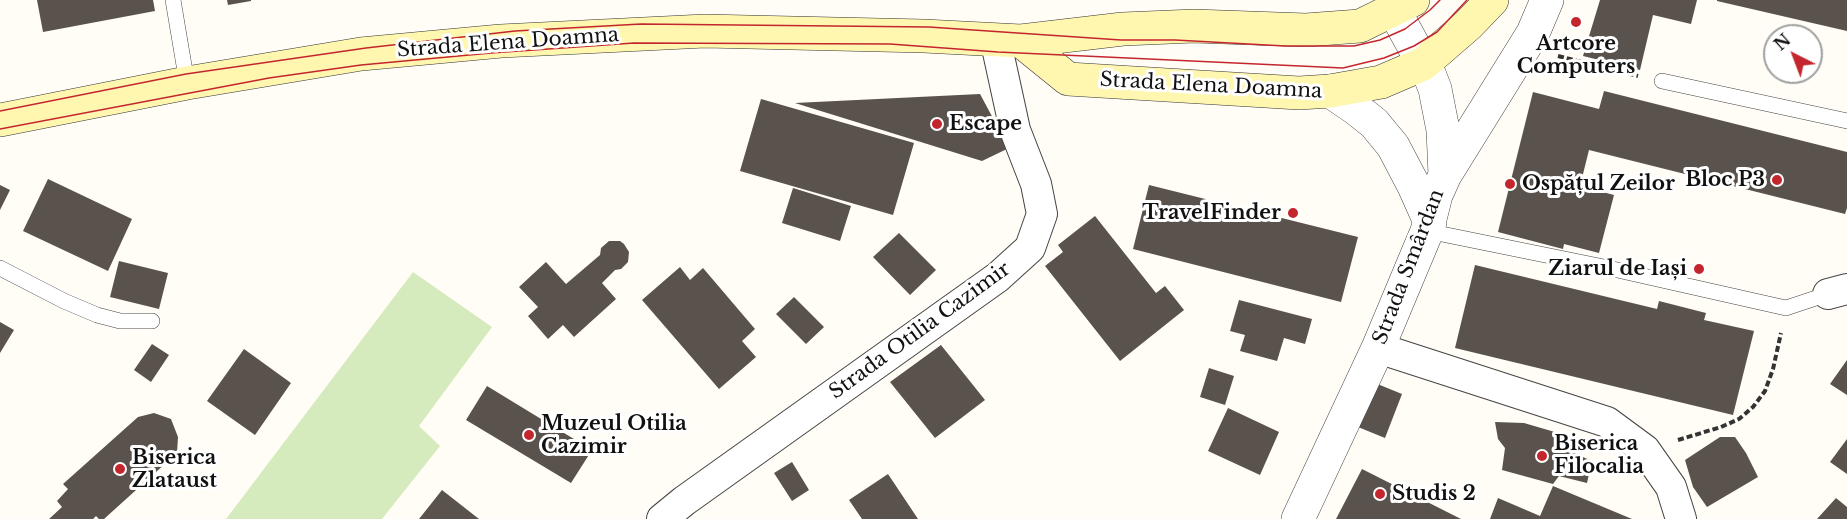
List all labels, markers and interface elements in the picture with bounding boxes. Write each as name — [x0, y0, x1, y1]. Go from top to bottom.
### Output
marker: Artcore Computers — [1569, 15, 1583, 29]
street label: Strada Elena Doamna — [396, 23, 620, 63]
north arrow — [1763, 24, 1823, 84]
text: N — [1770, 30, 1795, 55]
place label: Artcore Computers — [1517, 32, 1635, 79]
street label: Strada Elena Doamna — [1099, 68, 1323, 104]
place label: Escape — [949, 112, 1022, 136]
marker: Escape — [930, 117, 944, 131]
place label: Bloc P3 — [1685, 168, 1765, 192]
place label: Ospățul Zeilor — [1522, 172, 1675, 196]
marker: Bloc P3 — [1770, 173, 1784, 187]
marker: Ospățul Zeilor — [1503, 177, 1517, 191]
street label: Strada Smârdan — [1368, 186, 1450, 348]
place label: TravelFinder — [1142, 201, 1281, 225]
marker: TravelFinder — [1286, 206, 1300, 220]
street label: Strada Otilia Cazimir — [825, 257, 1015, 405]
place label: Ziarul de Iași — [1548, 257, 1687, 281]
marker: Ziarul de Iași — [1692, 262, 1706, 276]
place label: Muzeul Otilia Cazimir — [541, 412, 687, 459]
marker: Muzeul Otilia Cazimir — [522, 428, 536, 442]
place label: Biserica Filocalia — [1554, 432, 1644, 479]
place label: Biserica Zlataust — [132, 446, 217, 493]
marker: Biserica Filocalia — [1535, 449, 1549, 463]
marker: Biserica Zlataust — [113, 462, 127, 476]
place label: Studis 2 — [1392, 482, 1476, 506]
marker: Studis 2 — [1373, 487, 1387, 501]

